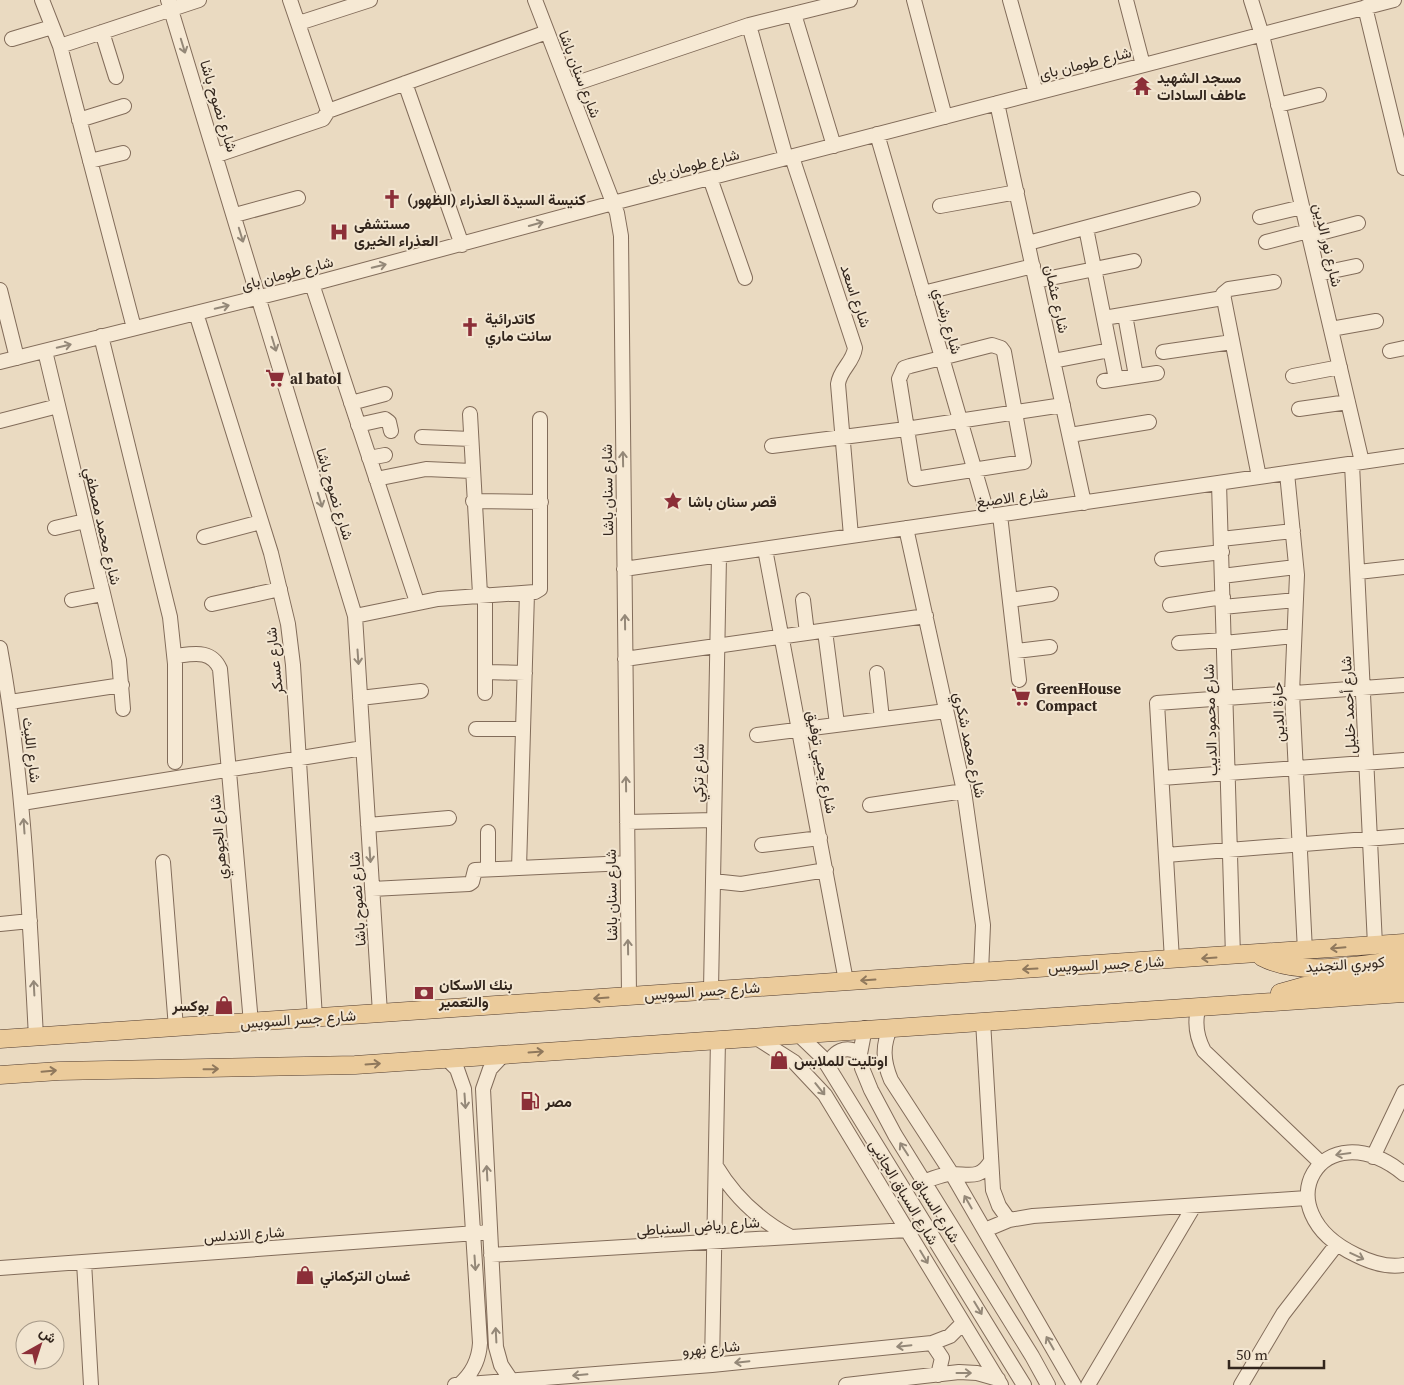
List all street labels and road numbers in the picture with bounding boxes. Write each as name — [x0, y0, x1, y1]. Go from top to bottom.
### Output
street label: شارع سنان باشا — [553, 27, 606, 121]
street label: شارع طومان باى — [1037, 41, 1134, 86]
street label: شارع نصوح باشا — [194, 57, 243, 155]
street label: شارع طومان باى — [645, 143, 742, 188]
street label: شارع نور الدين — [1307, 201, 1348, 289]
street label: شارع طومان باى — [239, 251, 336, 296]
street label: شارع اسعد — [834, 262, 877, 331]
street label: شارع عثمان — [1039, 263, 1075, 336]
street label: شارع رشدي — [926, 285, 968, 358]
street label: شارع سنان باشا — [596, 444, 619, 536]
street label: شارع نصوح باشا — [310, 445, 359, 543]
street label: شارع محمد مصطفي — [76, 465, 127, 588]
street label: شارع الاصبغ — [975, 482, 1050, 513]
street label: شارع عسكر — [260, 626, 289, 697]
street label: شارع أحمد خليل — [1335, 655, 1362, 755]
street label: شارع محمود الديب — [1198, 663, 1223, 776]
street label: حارة الدين — [1266, 682, 1290, 742]
street label: شارع محمد شكري — [946, 690, 992, 801]
street label: شارع يحيي توفيق — [799, 709, 842, 816]
street label: شارع الليث — [17, 716, 46, 784]
street label: شارع تركي — [687, 743, 712, 803]
street label: شارع الجوهري — [204, 793, 235, 880]
street label: شارع سنان باشا — [600, 849, 623, 941]
street label: شارع نصوح باشا — [343, 851, 372, 947]
street label: شارع جسر السويس — [1048, 950, 1165, 979]
street label: كوبري التجنيد — [1305, 951, 1386, 980]
street label: شارع جسر السويس — [643, 976, 761, 1007]
street label: شارع جسر السويس — [239, 1004, 357, 1035]
street label: شارع السباق الجانبى — [865, 1136, 943, 1248]
street label: شارع السباق — [910, 1174, 964, 1246]
street label: شارع رياض السنباطى — [636, 1211, 761, 1242]
street label: شارع الاندلس — [203, 1221, 285, 1248]
street label: شارع نهرو — [681, 1335, 741, 1362]

